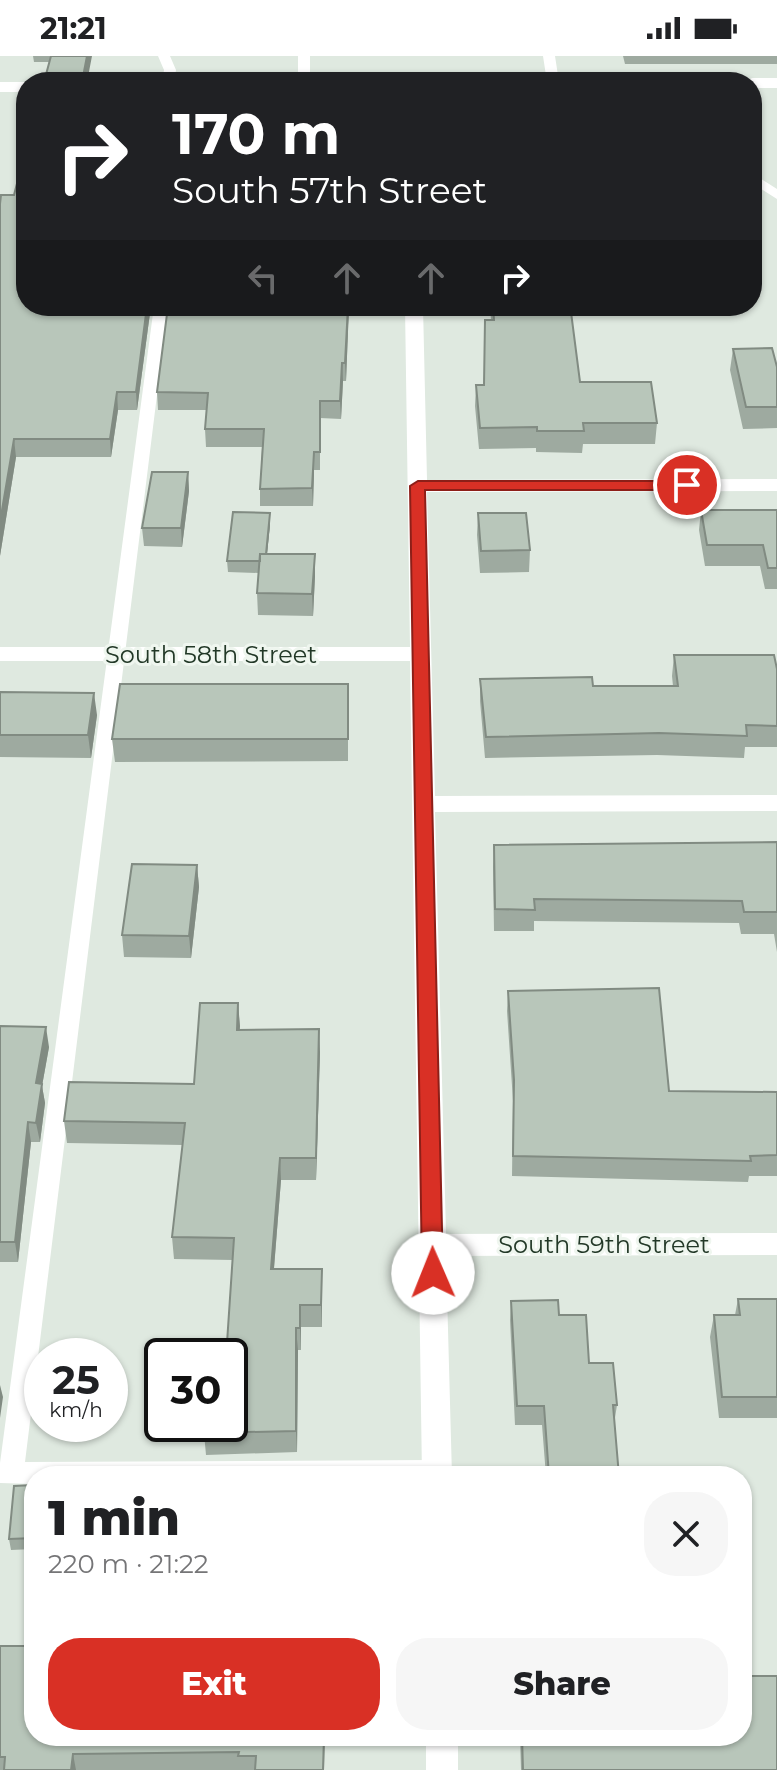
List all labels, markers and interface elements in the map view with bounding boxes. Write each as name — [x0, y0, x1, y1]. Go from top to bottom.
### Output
text: 21:21 — [40, 10, 107, 47]
text: 170 m — [172, 100, 340, 168]
icon: right — [40, 104, 144, 208]
text: South 57th Street — [172, 168, 487, 212]
icon: left — [241, 256, 285, 300]
icon: ahead — [325, 256, 369, 300]
icon: ahead — [409, 256, 453, 300]
icon: right — [493, 256, 537, 300]
pin — [653, 451, 721, 519]
icon: arrive — [665, 463, 709, 507]
street label: South 58th Street — [105, 640, 317, 669]
street label: South 59th Street — [498, 1230, 710, 1259]
position arrow — [391, 1231, 475, 1315]
speed limit sign: 30 — [144, 1338, 248, 1442]
text: 25 — [52, 1355, 100, 1404]
text: km/h — [49, 1398, 103, 1422]
text: 1 min — [48, 1489, 180, 1547]
button: close — [644, 1492, 728, 1576]
text: 220 m · 21:22 — [48, 1548, 208, 1580]
button: Exit — [48, 1638, 380, 1730]
button: Share — [396, 1638, 728, 1730]

